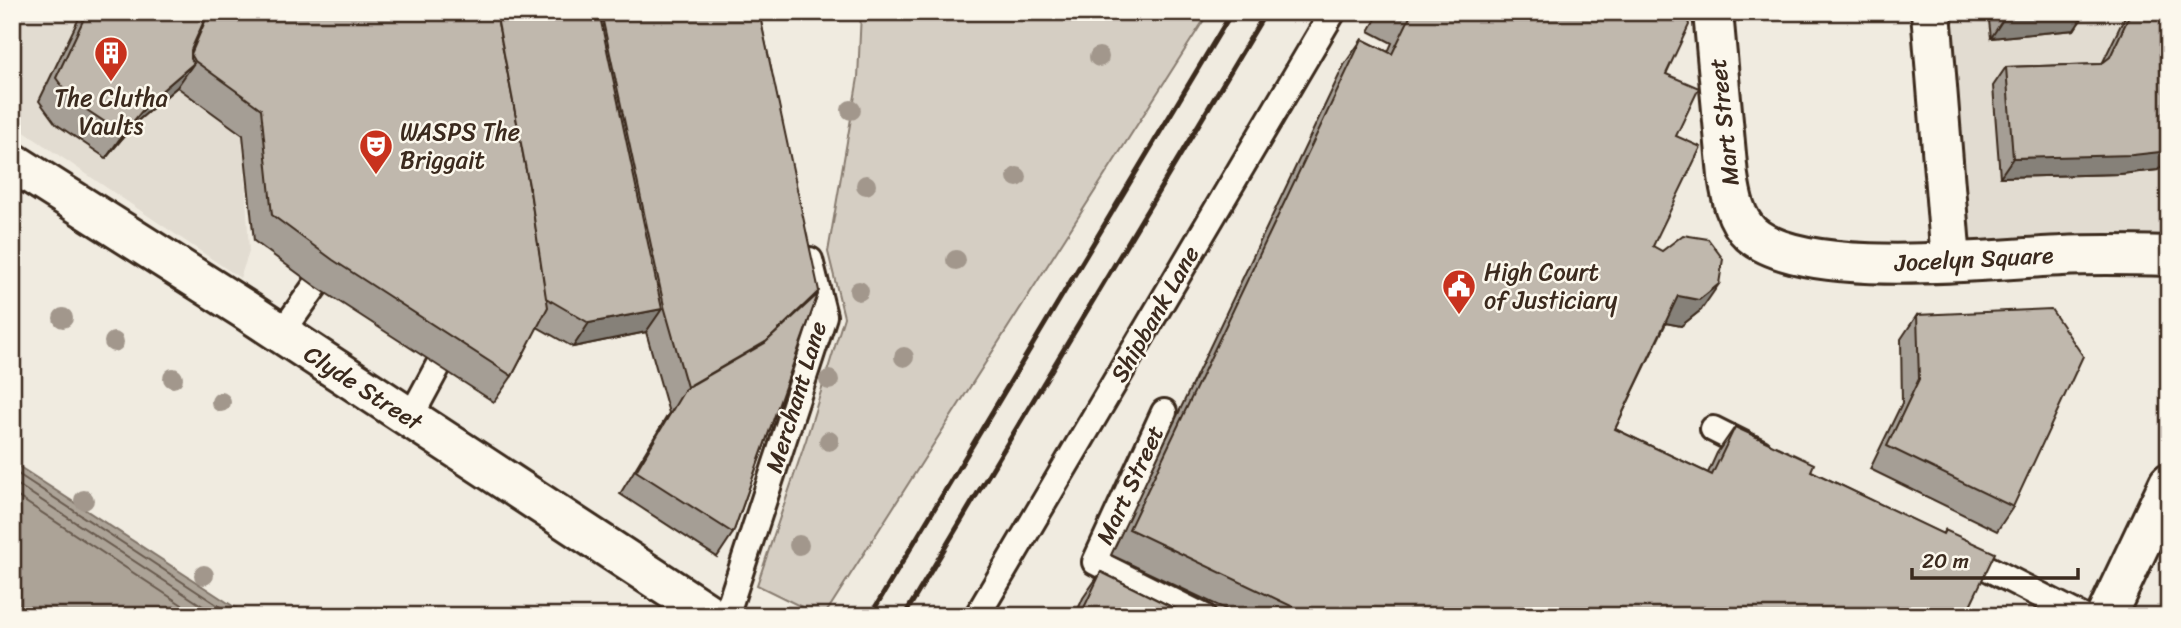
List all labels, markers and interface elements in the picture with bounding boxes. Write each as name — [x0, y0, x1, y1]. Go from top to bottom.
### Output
building icon: The Clutha Vaults — [92, 34, 130, 83]
street label: Mart Street — [1696, 56, 1752, 188]
place label: The Clutha Vaults — [54, 77, 168, 147]
place label: WASPS The Briggait — [400, 111, 520, 181]
theatre icon: WASPS The Briggait — [357, 127, 395, 176]
street label: Jocelyn Square — [1892, 234, 2055, 284]
street label: Shipbank Lane — [1099, 238, 1211, 390]
place label: High Court of Justiciary — [1484, 251, 1618, 321]
public building icon: High Court of Justiciary — [1440, 267, 1478, 316]
street label: Merchant Lane — [753, 316, 839, 478]
street label: Clyde Street — [295, 334, 432, 443]
street label: Mart Street — [1084, 418, 1176, 552]
scale bar — [1912, 537, 2078, 581]
text: 20 m — [1922, 542, 1969, 580]

